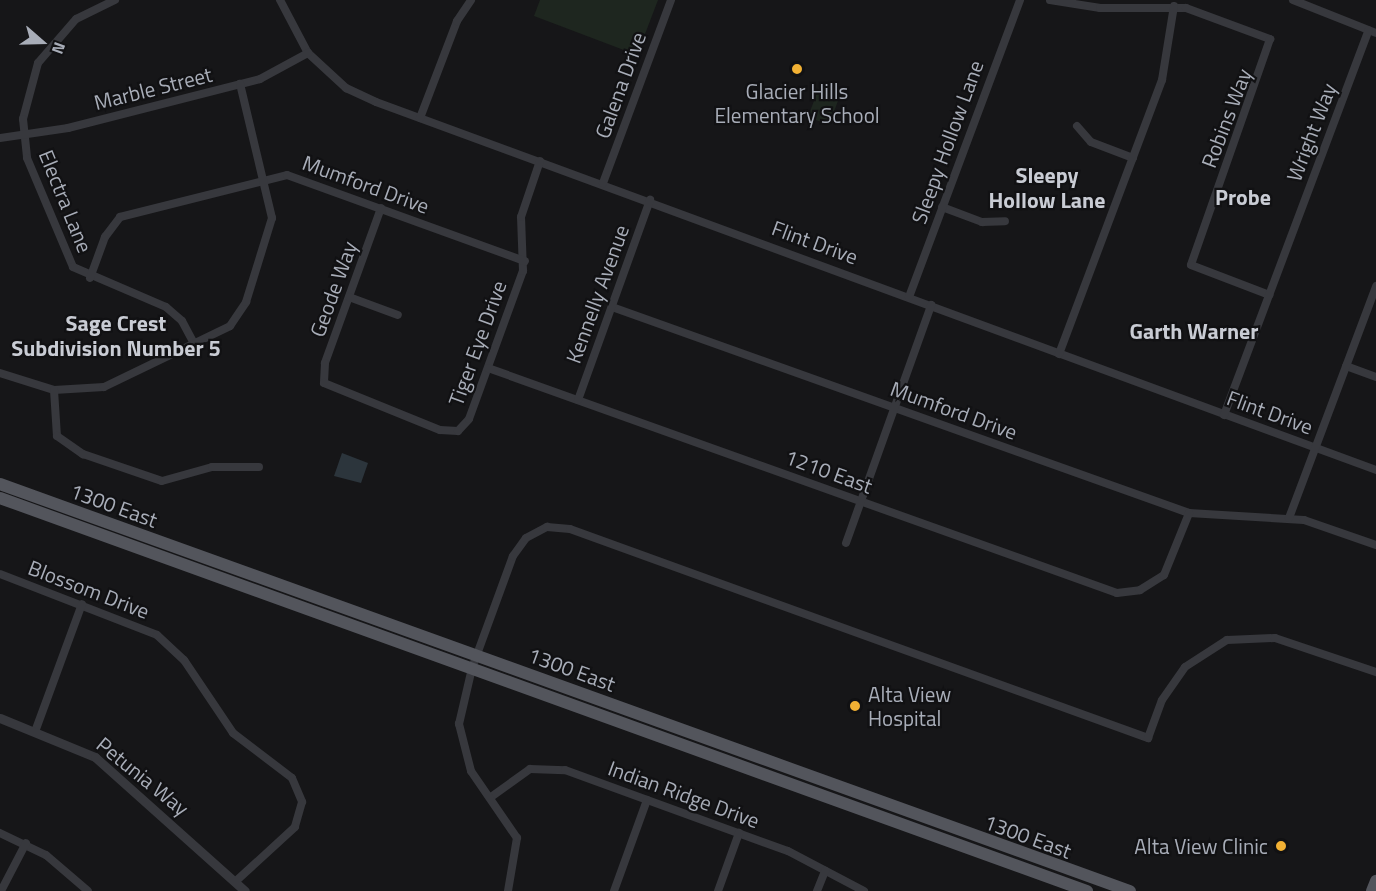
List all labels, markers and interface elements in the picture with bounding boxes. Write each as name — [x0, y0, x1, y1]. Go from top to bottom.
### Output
north arrow — [12, 12, 72, 72]
street label: Galena Drive — [589, 28, 651, 142]
text: N — [46, 39, 72, 57]
street label: Sleepy Hollow Lane — [906, 57, 988, 227]
street label: Marble Street — [91, 61, 215, 115]
marker: Glacier Hills Elementary School — [790, 62, 804, 76]
street label: Robins Way — [1196, 65, 1256, 171]
place label: Glacier Hills Elementary School — [714, 78, 880, 128]
street label: Wright Way — [1281, 79, 1341, 185]
street label: Electra Lane — [34, 146, 98, 256]
street label: Mumford Drive — [299, 149, 433, 219]
district label: Sleepy Hollow Lane — [989, 162, 1105, 214]
district label: Probe — [1215, 185, 1271, 211]
street label: Flint Drive — [769, 215, 861, 269]
street label: Kennelly Avenue — [560, 221, 634, 367]
street label: Geode Way — [304, 238, 362, 340]
street label: Tiger Eye Drive — [443, 277, 511, 409]
district label: Sage Crest Subdivision Number 5 — [11, 310, 221, 362]
district label: Garth Warner — [1129, 319, 1259, 345]
street label: Mumford Drive — [887, 375, 1021, 445]
street label: Flint Drive — [1224, 385, 1316, 439]
street label: 1210 East — [782, 444, 876, 498]
street label: 1300 East — [67, 478, 161, 532]
street label: Blossom Drive — [25, 554, 153, 624]
street label: 1300 East — [525, 642, 619, 696]
place label: Alta View Hospital — [868, 681, 951, 731]
marker: Alta View Hospital — [846, 697, 864, 715]
street label: Petunia Way — [92, 731, 194, 821]
street label: Indian Ridge Drive — [605, 755, 763, 833]
street label: 1300 East — [981, 809, 1075, 863]
place label: Alta View Clinic — [1134, 833, 1268, 859]
marker: Alta View Clinic — [1272, 837, 1290, 855]

